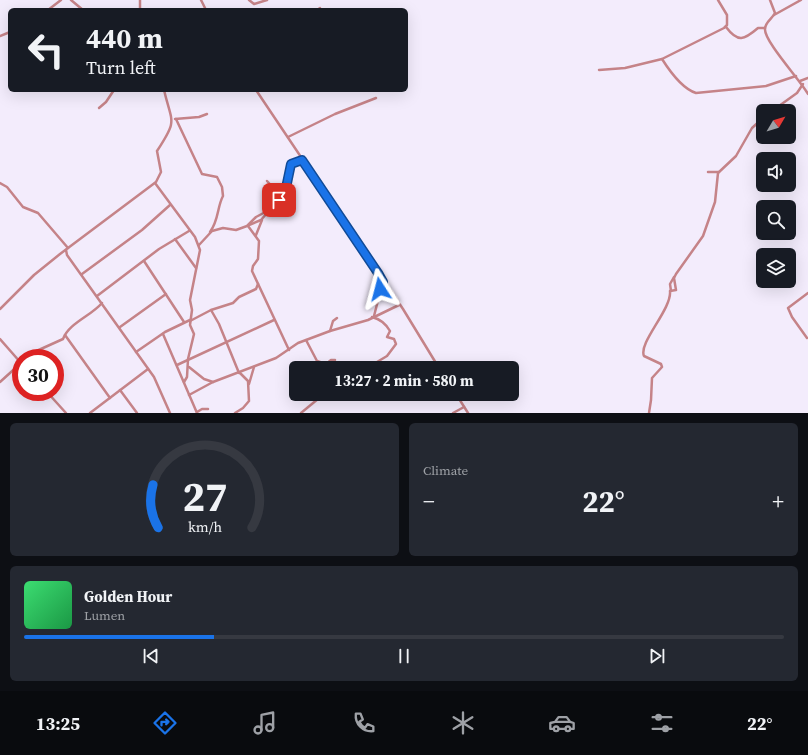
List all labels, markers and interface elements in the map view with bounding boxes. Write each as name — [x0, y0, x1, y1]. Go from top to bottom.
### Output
text: 440 m — [86, 19, 163, 57]
icon: left — [20, 24, 72, 76]
text: Turn left — [86, 55, 156, 80]
north arrow — [756, 104, 796, 144]
map controls — [756, 104, 796, 288]
button: sound — [756, 152, 796, 192]
pin — [262, 183, 296, 217]
icon: arrive — [268, 189, 290, 211]
button: search — [756, 200, 796, 240]
button: layers — [756, 248, 796, 288]
position arrow — [359, 268, 401, 310]
speed limit sign: 30 — [12, 349, 64, 401]
text: 13:27 · 2 min · 580 m — [335, 370, 474, 391]
text: Climate — [423, 462, 468, 479]
text: 27 — [182, 467, 227, 524]
text: 22° — [582, 481, 625, 522]
text: − — [423, 486, 435, 516]
text: + — [772, 486, 784, 516]
text: km/h — [188, 516, 222, 536]
text: Golden Hour — [84, 586, 172, 607]
text: Lumen — [84, 607, 125, 624]
icon: previous — [140, 645, 162, 667]
icon: pause — [393, 645, 415, 667]
icon: next — [646, 645, 668, 667]
icon: directions — [151, 709, 179, 737]
icon: music — [251, 709, 279, 737]
icon: phone — [350, 709, 378, 737]
icon: climate — [449, 709, 477, 737]
icon: car — [548, 709, 576, 737]
icon: filters — [648, 709, 676, 737]
text: 13:25 — [36, 711, 80, 736]
text: 22° — [747, 711, 772, 736]

